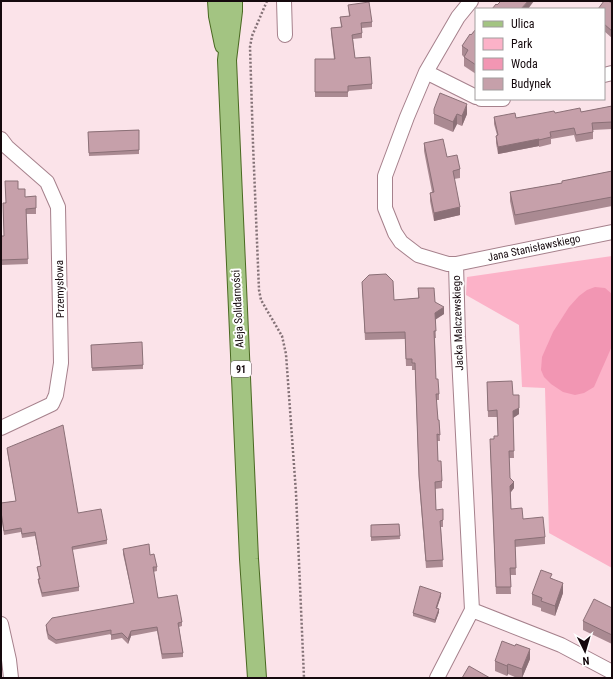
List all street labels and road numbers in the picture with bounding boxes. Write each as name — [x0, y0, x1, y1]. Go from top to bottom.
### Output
street label: Jana Stanisławskiego — [486, 232, 582, 264]
street label: Przemysłowa — [53, 260, 67, 318]
street label: Aleja Solidarności — [229, 270, 247, 348]
street label: Jacka Malczewskiego — [450, 275, 466, 371]
road number: 91 — [231, 361, 251, 377]

